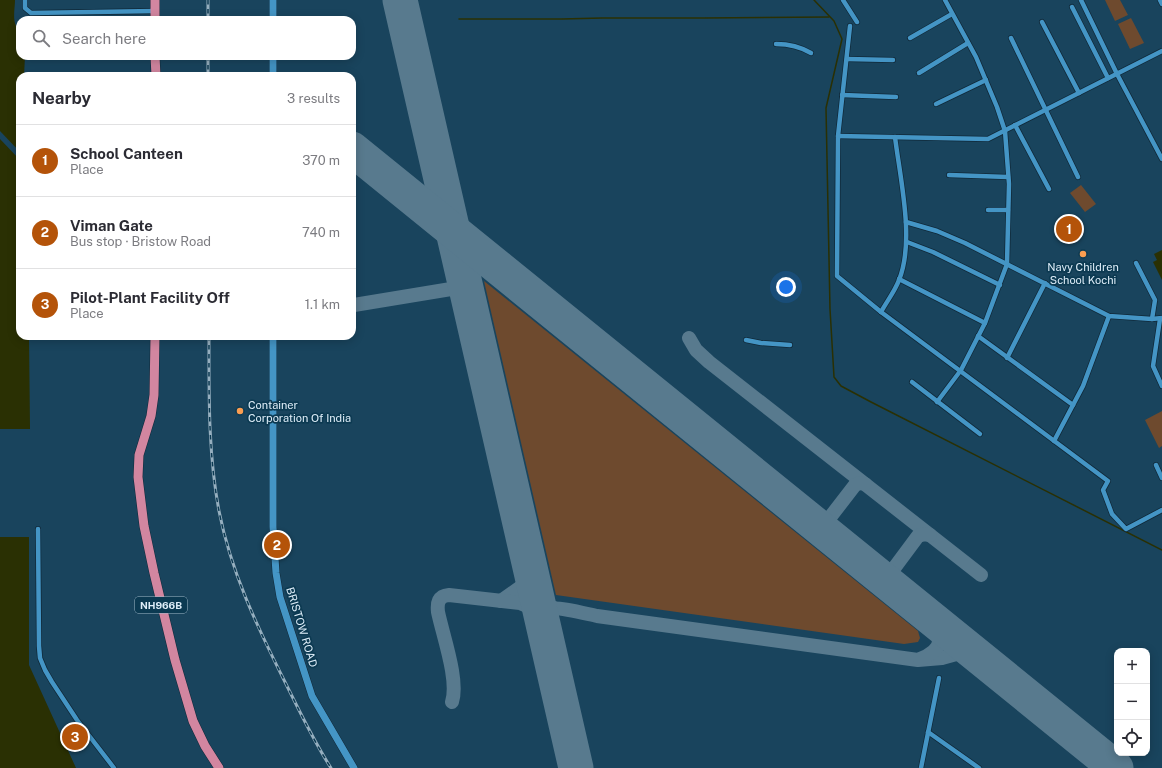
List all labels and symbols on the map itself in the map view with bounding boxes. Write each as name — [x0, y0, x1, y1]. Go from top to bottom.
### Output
pin: 1 — [1056, 214, 1082, 244]
marker: Navy Children School Kochi — [1078, 249, 1088, 259]
place label: Navy Children School Kochi — [1047, 261, 1119, 286]
your location — [776, 277, 796, 297]
place label: Container Corporation Of India — [248, 399, 351, 424]
marker: Container Corporation Of India — [235, 406, 245, 416]
pin: 2 — [264, 530, 290, 560]
street label: BRISTOW ROAD — [284, 585, 320, 669]
road number: NH966B — [135, 597, 187, 613]
pin: 3 — [62, 722, 88, 752]

